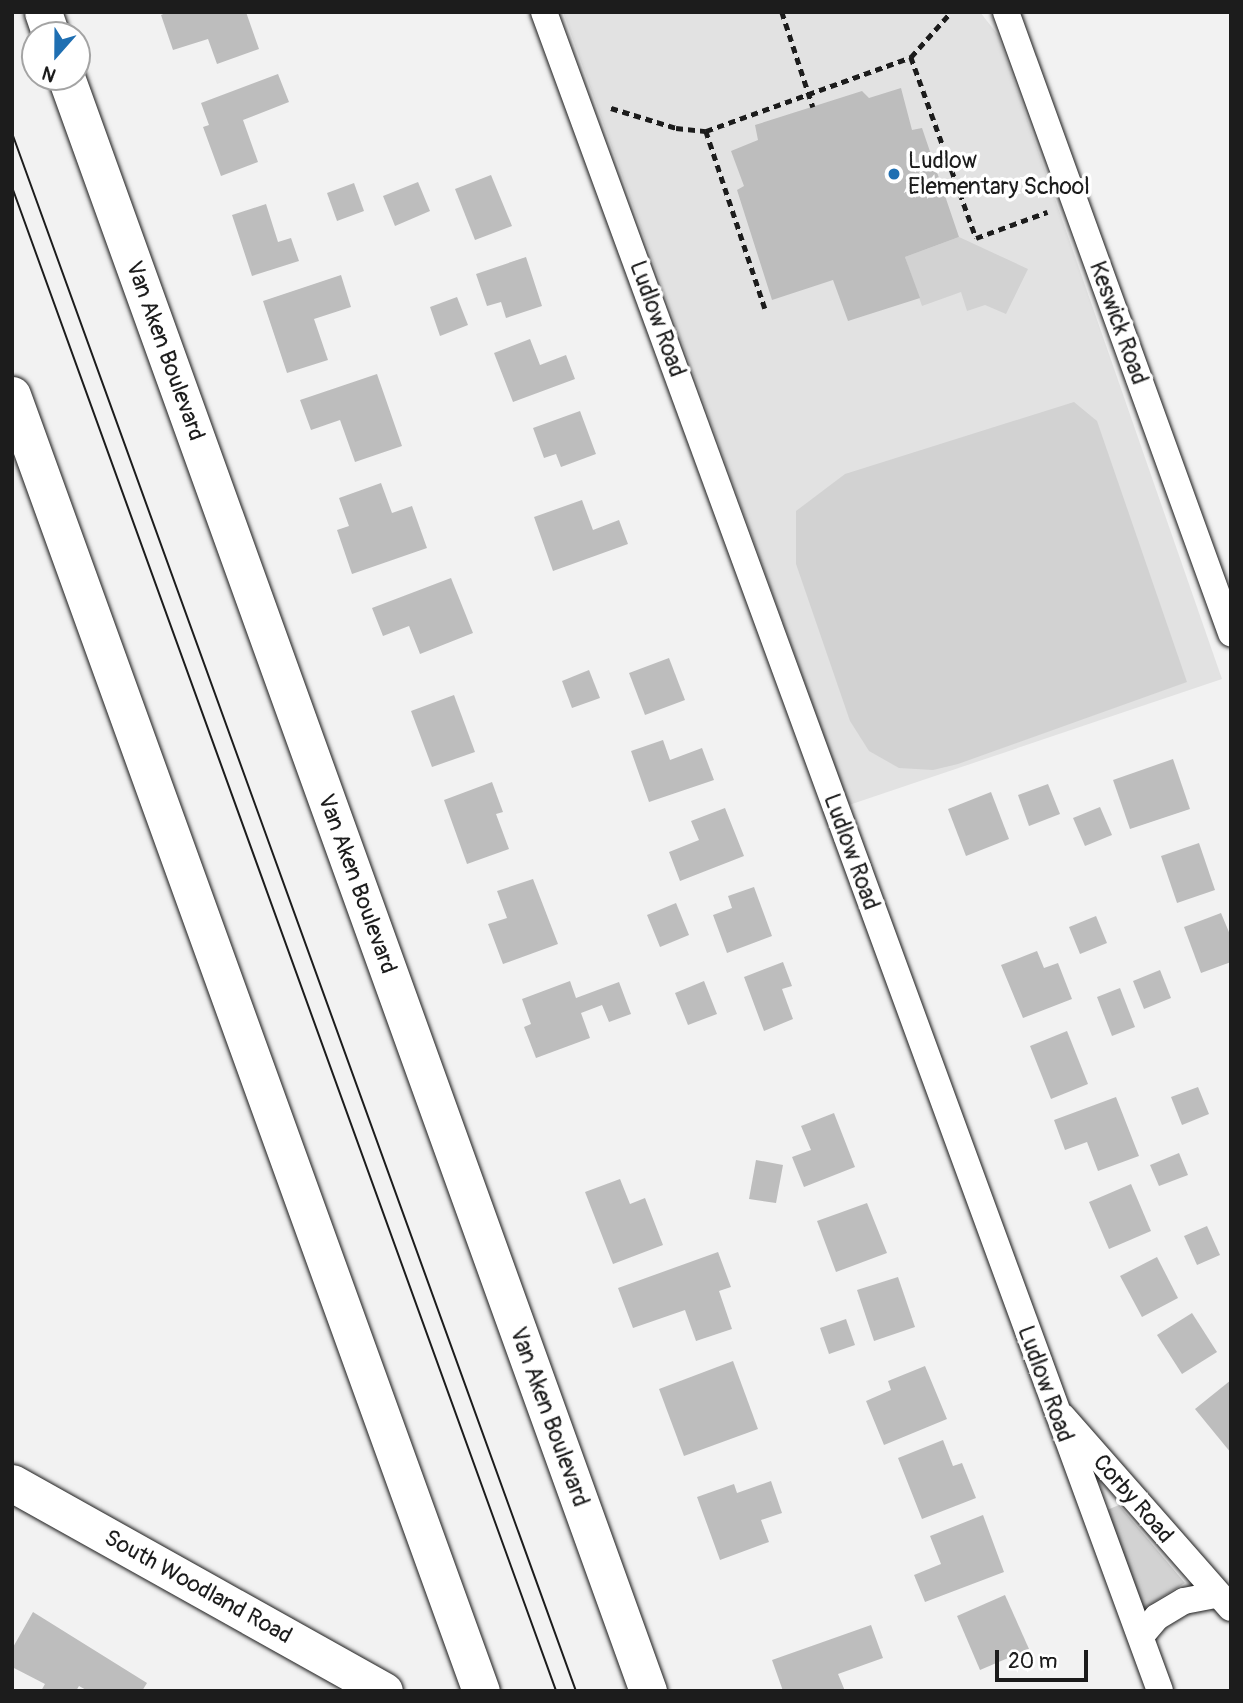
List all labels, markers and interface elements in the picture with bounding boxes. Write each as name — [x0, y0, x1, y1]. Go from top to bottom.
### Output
north arrow — [21, 21, 91, 91]
text: N — [39, 60, 60, 87]
place label: Ludlow Elementary School — [908, 147, 1090, 201]
marker: Ludlow Elementary School — [886, 166, 902, 182]
street label: Van Aken Boulevard — [120, 257, 210, 445]
street label: Ludlow Road — [623, 257, 691, 381]
street label: Keswick Road — [1083, 258, 1153, 388]
street label: Van Aken Boulevard — [312, 790, 402, 978]
street label: Ludlow Road — [817, 790, 885, 914]
street label: Ludlow Road — [1011, 1322, 1079, 1446]
street label: Van Aken Boulevard — [504, 1323, 594, 1511]
street label: Corby Road — [1087, 1449, 1179, 1549]
street label: South Woodland Road — [99, 1524, 297, 1650]
scale bar — [998, 1636, 1091, 1680]
text: 20 m — [1008, 1648, 1057, 1675]

